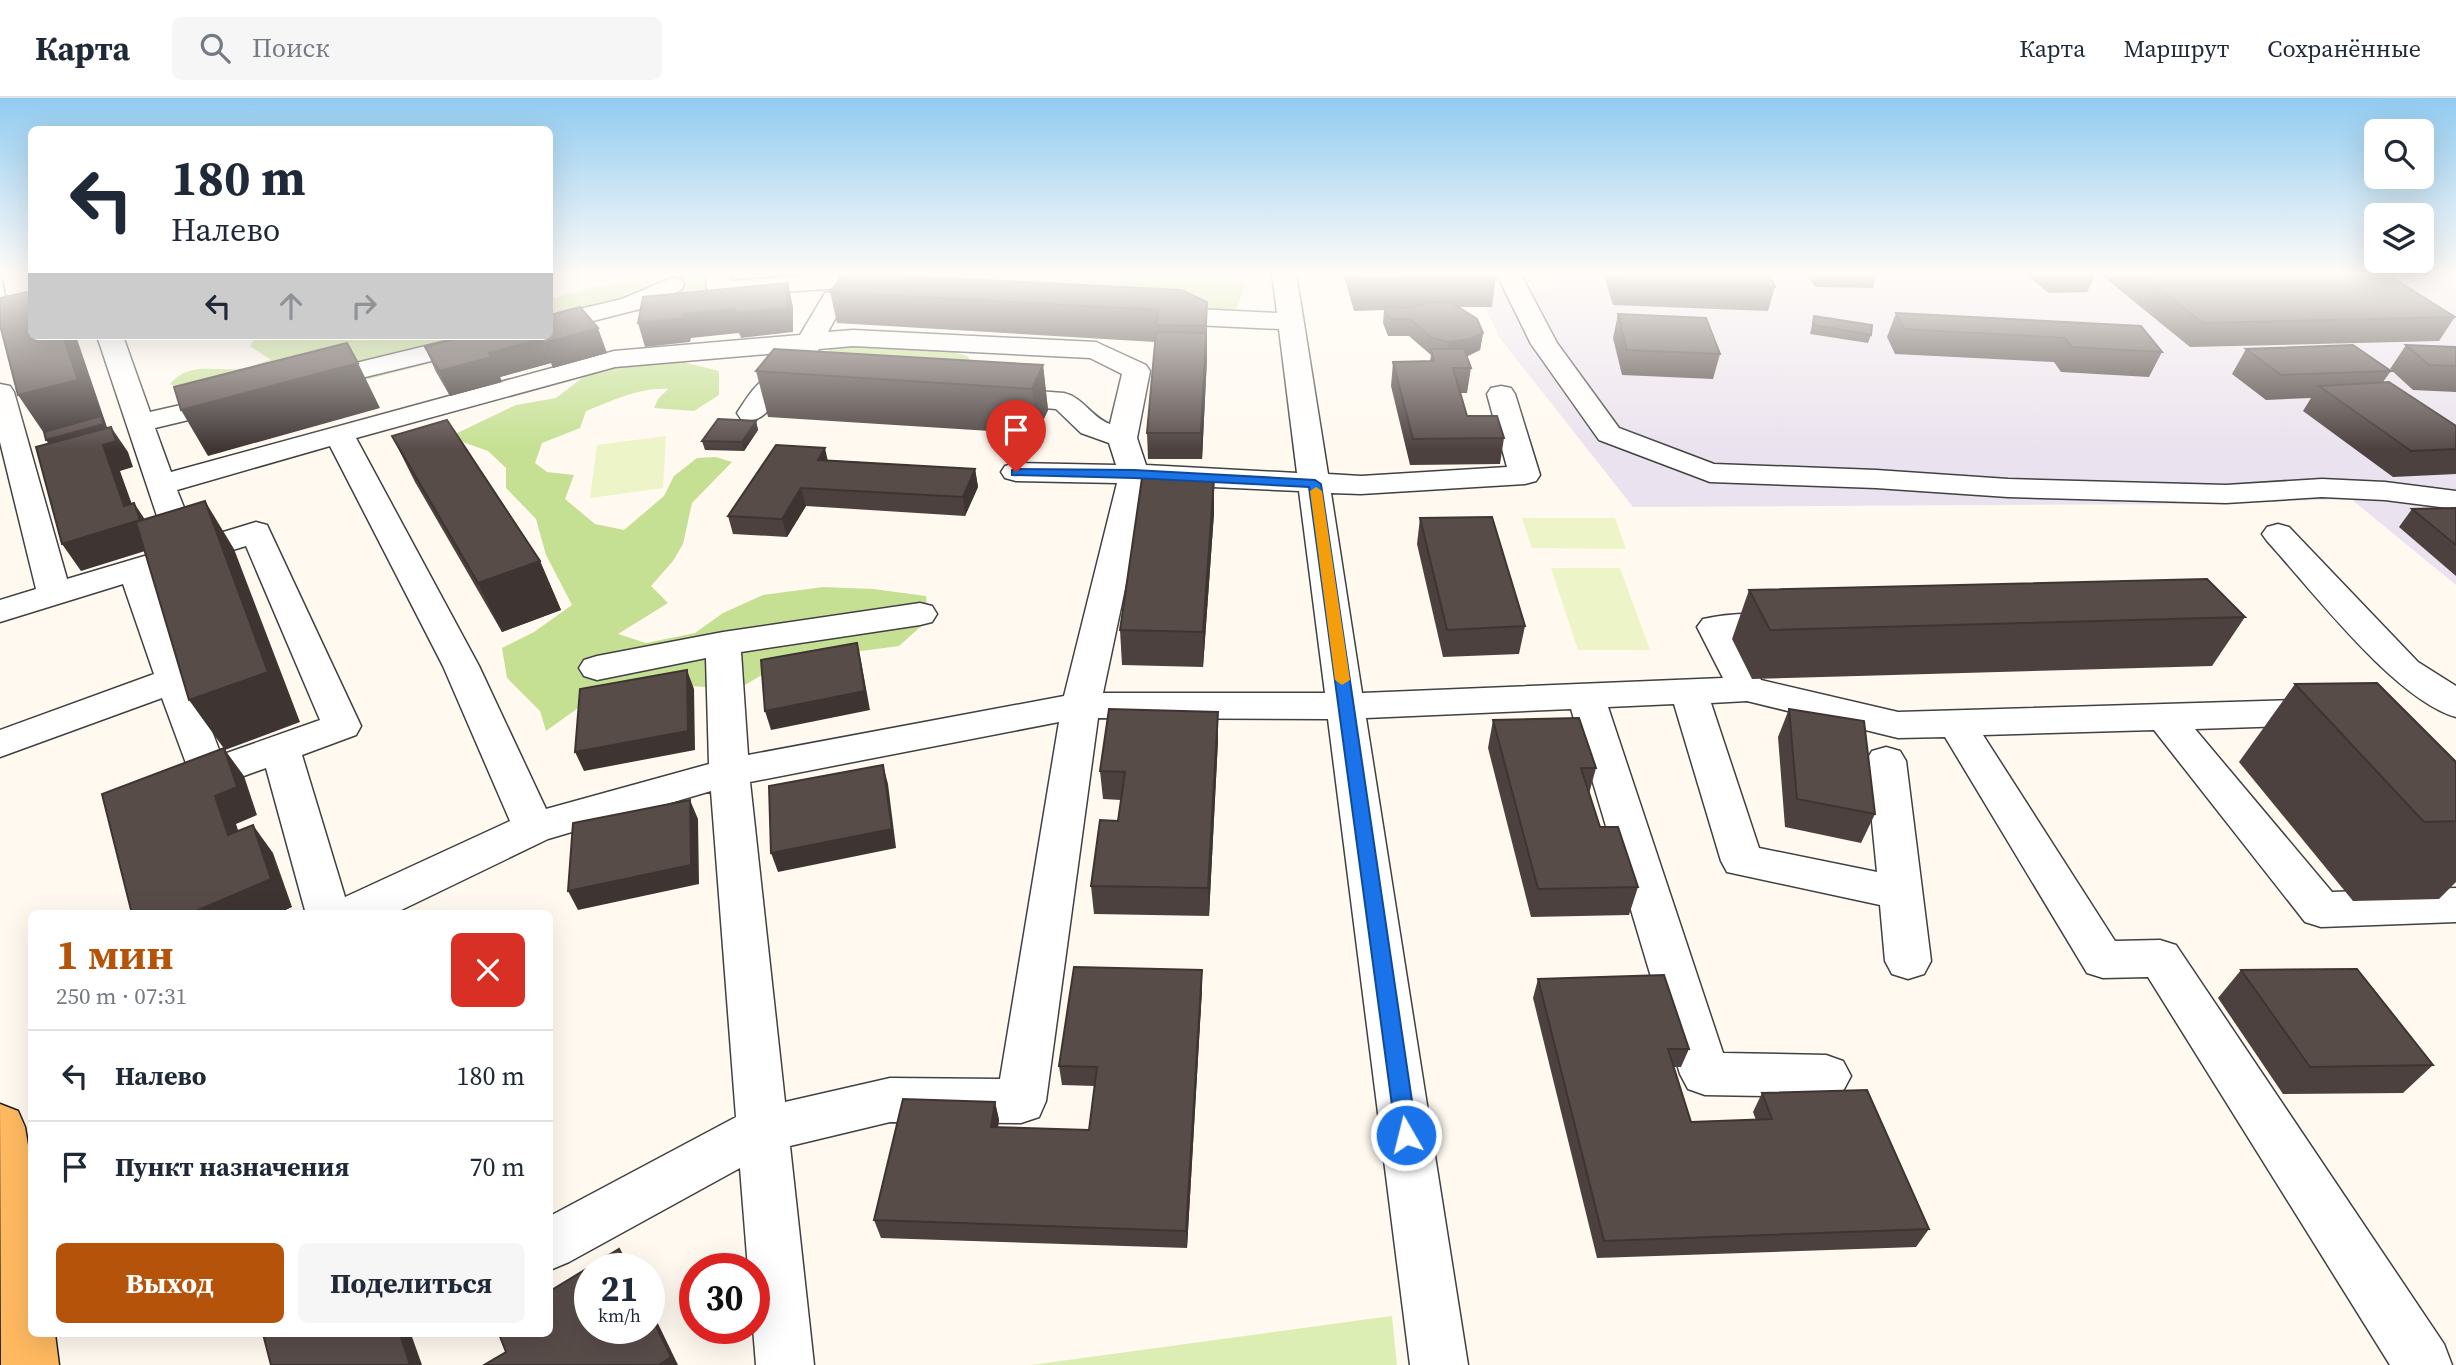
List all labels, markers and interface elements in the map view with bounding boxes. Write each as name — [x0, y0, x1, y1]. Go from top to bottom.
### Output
search box — [172, 17, 662, 80]
text: Карта — [35, 26, 130, 71]
icon: search — [196, 29, 234, 67]
text: Поиск — [252, 30, 330, 66]
text: Карта — [2019, 32, 2085, 65]
text: Маршрут — [2123, 32, 2229, 65]
text: Сохранённые — [2267, 32, 2421, 65]
map controls — [2364, 119, 2434, 273]
button: search — [2364, 119, 2434, 189]
text: 180 m — [171, 144, 306, 211]
icon: left — [56, 154, 147, 245]
button: layers — [2364, 203, 2434, 273]
text: Налево — [171, 208, 280, 252]
icon: left — [199, 287, 237, 325]
icon: ahead — [272, 287, 310, 325]
icon: right — [345, 287, 383, 325]
pin — [986, 400, 1046, 472]
icon: arrive — [997, 411, 1035, 449]
text: 1 мин — [56, 925, 173, 983]
button: close — [451, 933, 525, 1007]
text: 250 m · 07:31 — [56, 980, 187, 1012]
icon: left — [56, 1057, 94, 1095]
text: Налево — [115, 1058, 206, 1094]
text: 180 m — [457, 1058, 525, 1094]
position arrow — [1369, 1098, 1443, 1172]
icon: arrive — [56, 1148, 94, 1186]
text: Пункт назначения — [115, 1149, 349, 1185]
text: 70 m — [470, 1149, 525, 1185]
button: Выход — [56, 1243, 284, 1323]
button: Поделиться — [298, 1243, 525, 1323]
speed limit sign: 30 — [679, 1253, 770, 1344]
text: 21 — [601, 1265, 638, 1313]
text: km/h — [598, 1303, 641, 1328]

